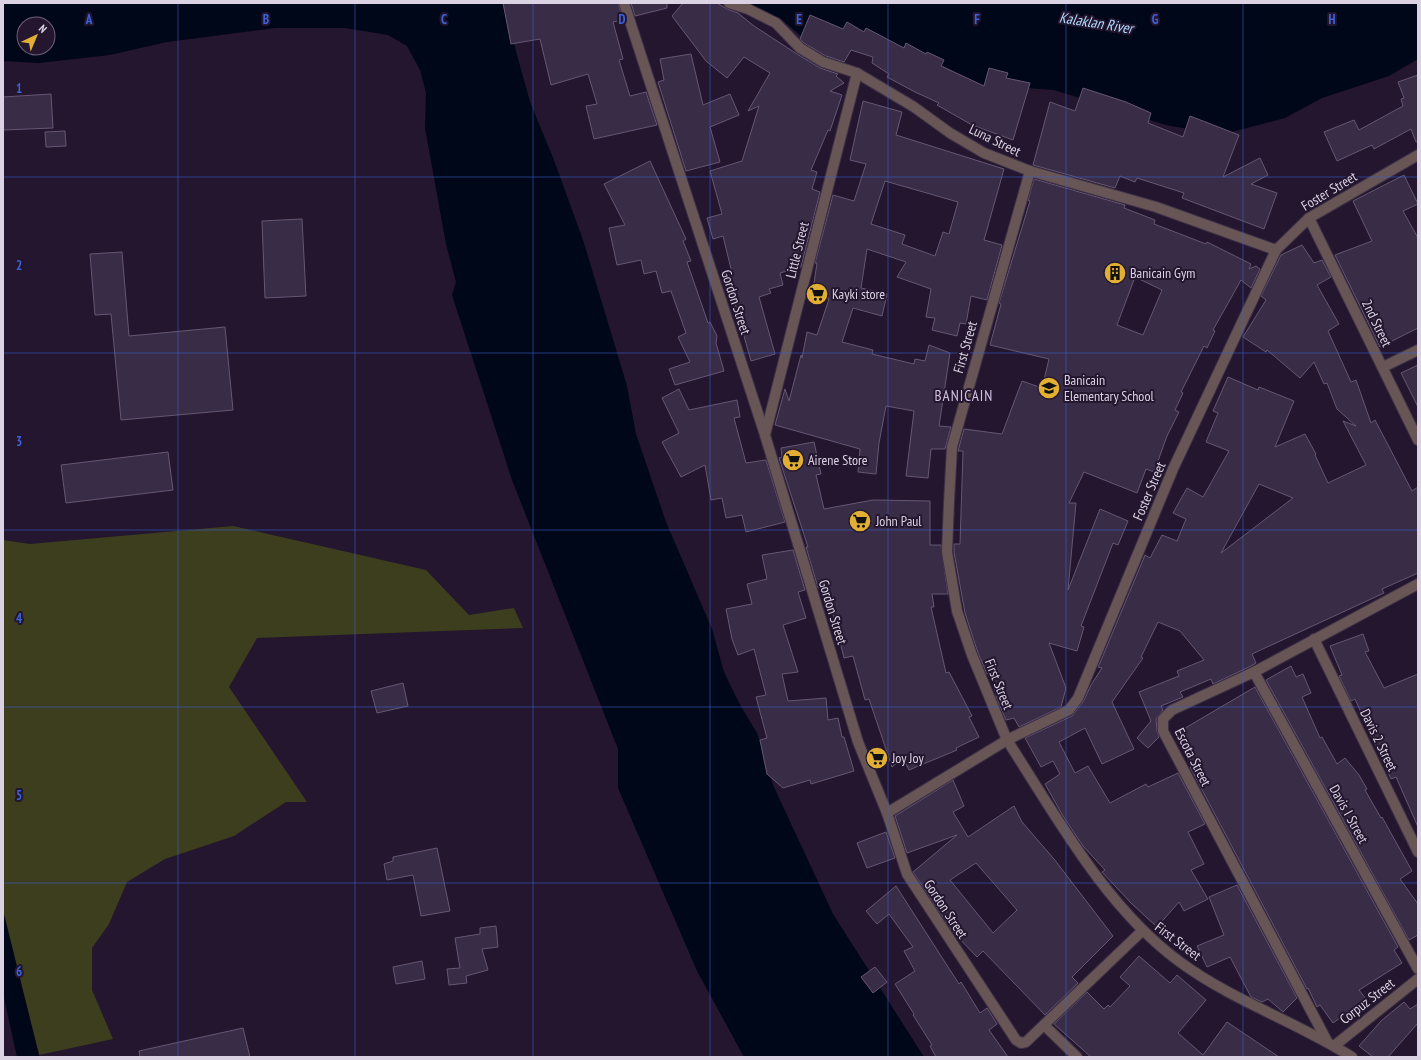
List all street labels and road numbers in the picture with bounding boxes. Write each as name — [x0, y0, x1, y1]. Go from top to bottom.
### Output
street label: Luna Street — [966, 120, 1024, 160]
street label: Foster Street — [1298, 167, 1360, 215]
street label: Little Street — [781, 220, 813, 280]
street label: Gordon Street — [717, 267, 755, 337]
street label: 2nd Street — [1358, 296, 1396, 350]
street label: First Street — [949, 319, 981, 375]
street label: Foster Street — [1129, 459, 1169, 523]
street label: Gordon Street — [815, 577, 851, 647]
street label: First Street — [981, 656, 1017, 712]
street label: Davis 2 Street — [1356, 706, 1402, 774]
street label: Escota Street — [1171, 725, 1215, 789]
street label: Davis I Street — [1326, 781, 1373, 847]
street label: Gordon Street — [920, 876, 972, 942]
street label: First Street — [1151, 918, 1205, 964]
street label: Corpuz Street — [1336, 974, 1398, 1028]

